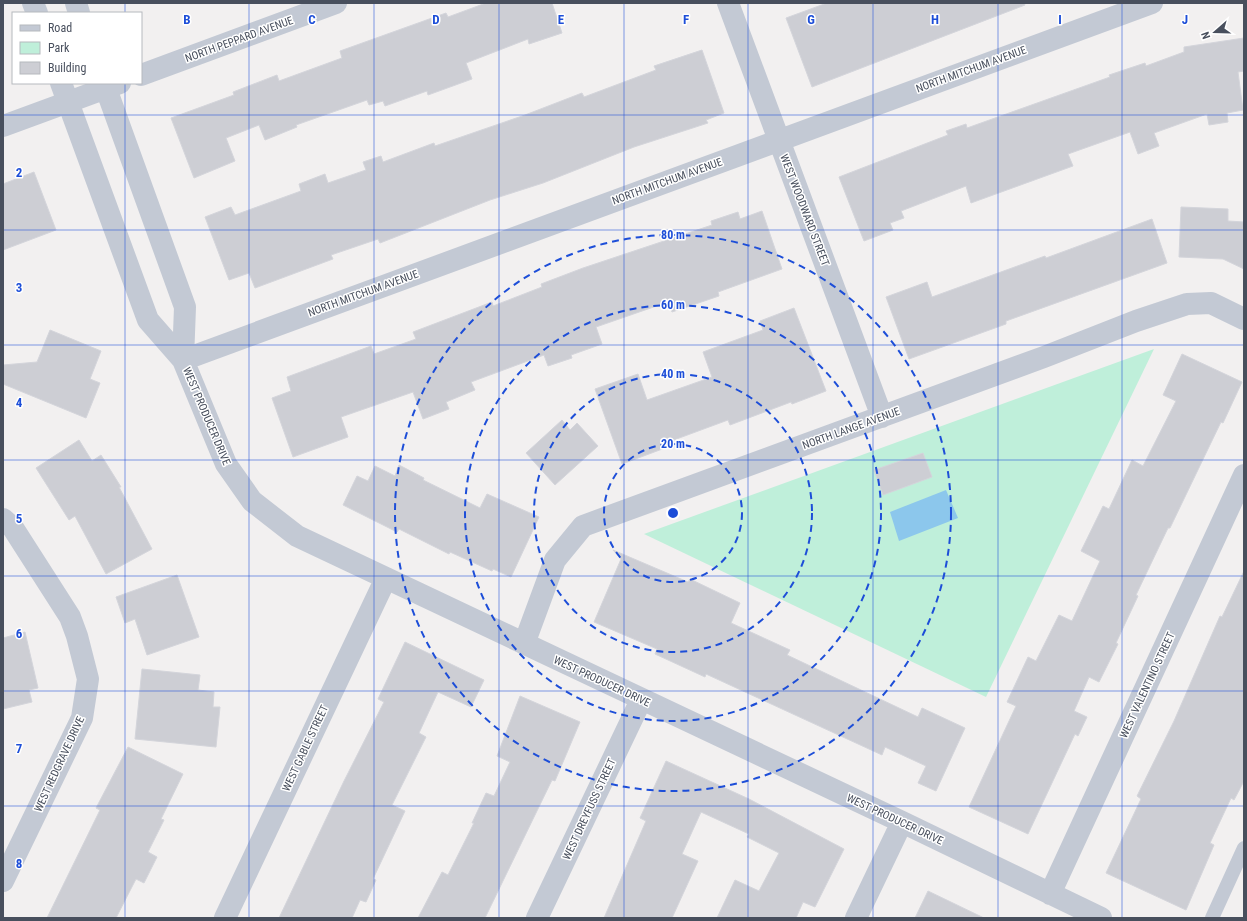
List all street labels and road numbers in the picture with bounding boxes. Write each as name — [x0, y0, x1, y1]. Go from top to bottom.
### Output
street label: NORTH PEPPARD AVENUE — [183, 14, 295, 65]
street label: NORTH MITCHUM AVENUE — [914, 43, 1029, 95]
street label: WEST WOODWARD STREET — [777, 152, 832, 268]
street label: NORTH MITCHUM AVENUE — [610, 155, 725, 207]
street label: NORTH MITCHUM AVENUE — [306, 267, 421, 319]
street label: WEST PRODUCER DRIVE — [180, 365, 233, 468]
street label: NORTH LANGE AVENUE — [801, 405, 902, 452]
street label: WEST VALENTINO STREET — [1117, 630, 1178, 740]
street label: WEST PRODUCER DRIVE — [551, 653, 653, 710]
street label: WEST GABLE STREET — [280, 703, 331, 793]
street label: WEST REDGRAVE DRIVE — [32, 714, 88, 814]
street label: WEST DREYFUSS STREET — [560, 756, 619, 862]
street label: WEST PRODUCER DRIVE — [844, 791, 946, 848]

